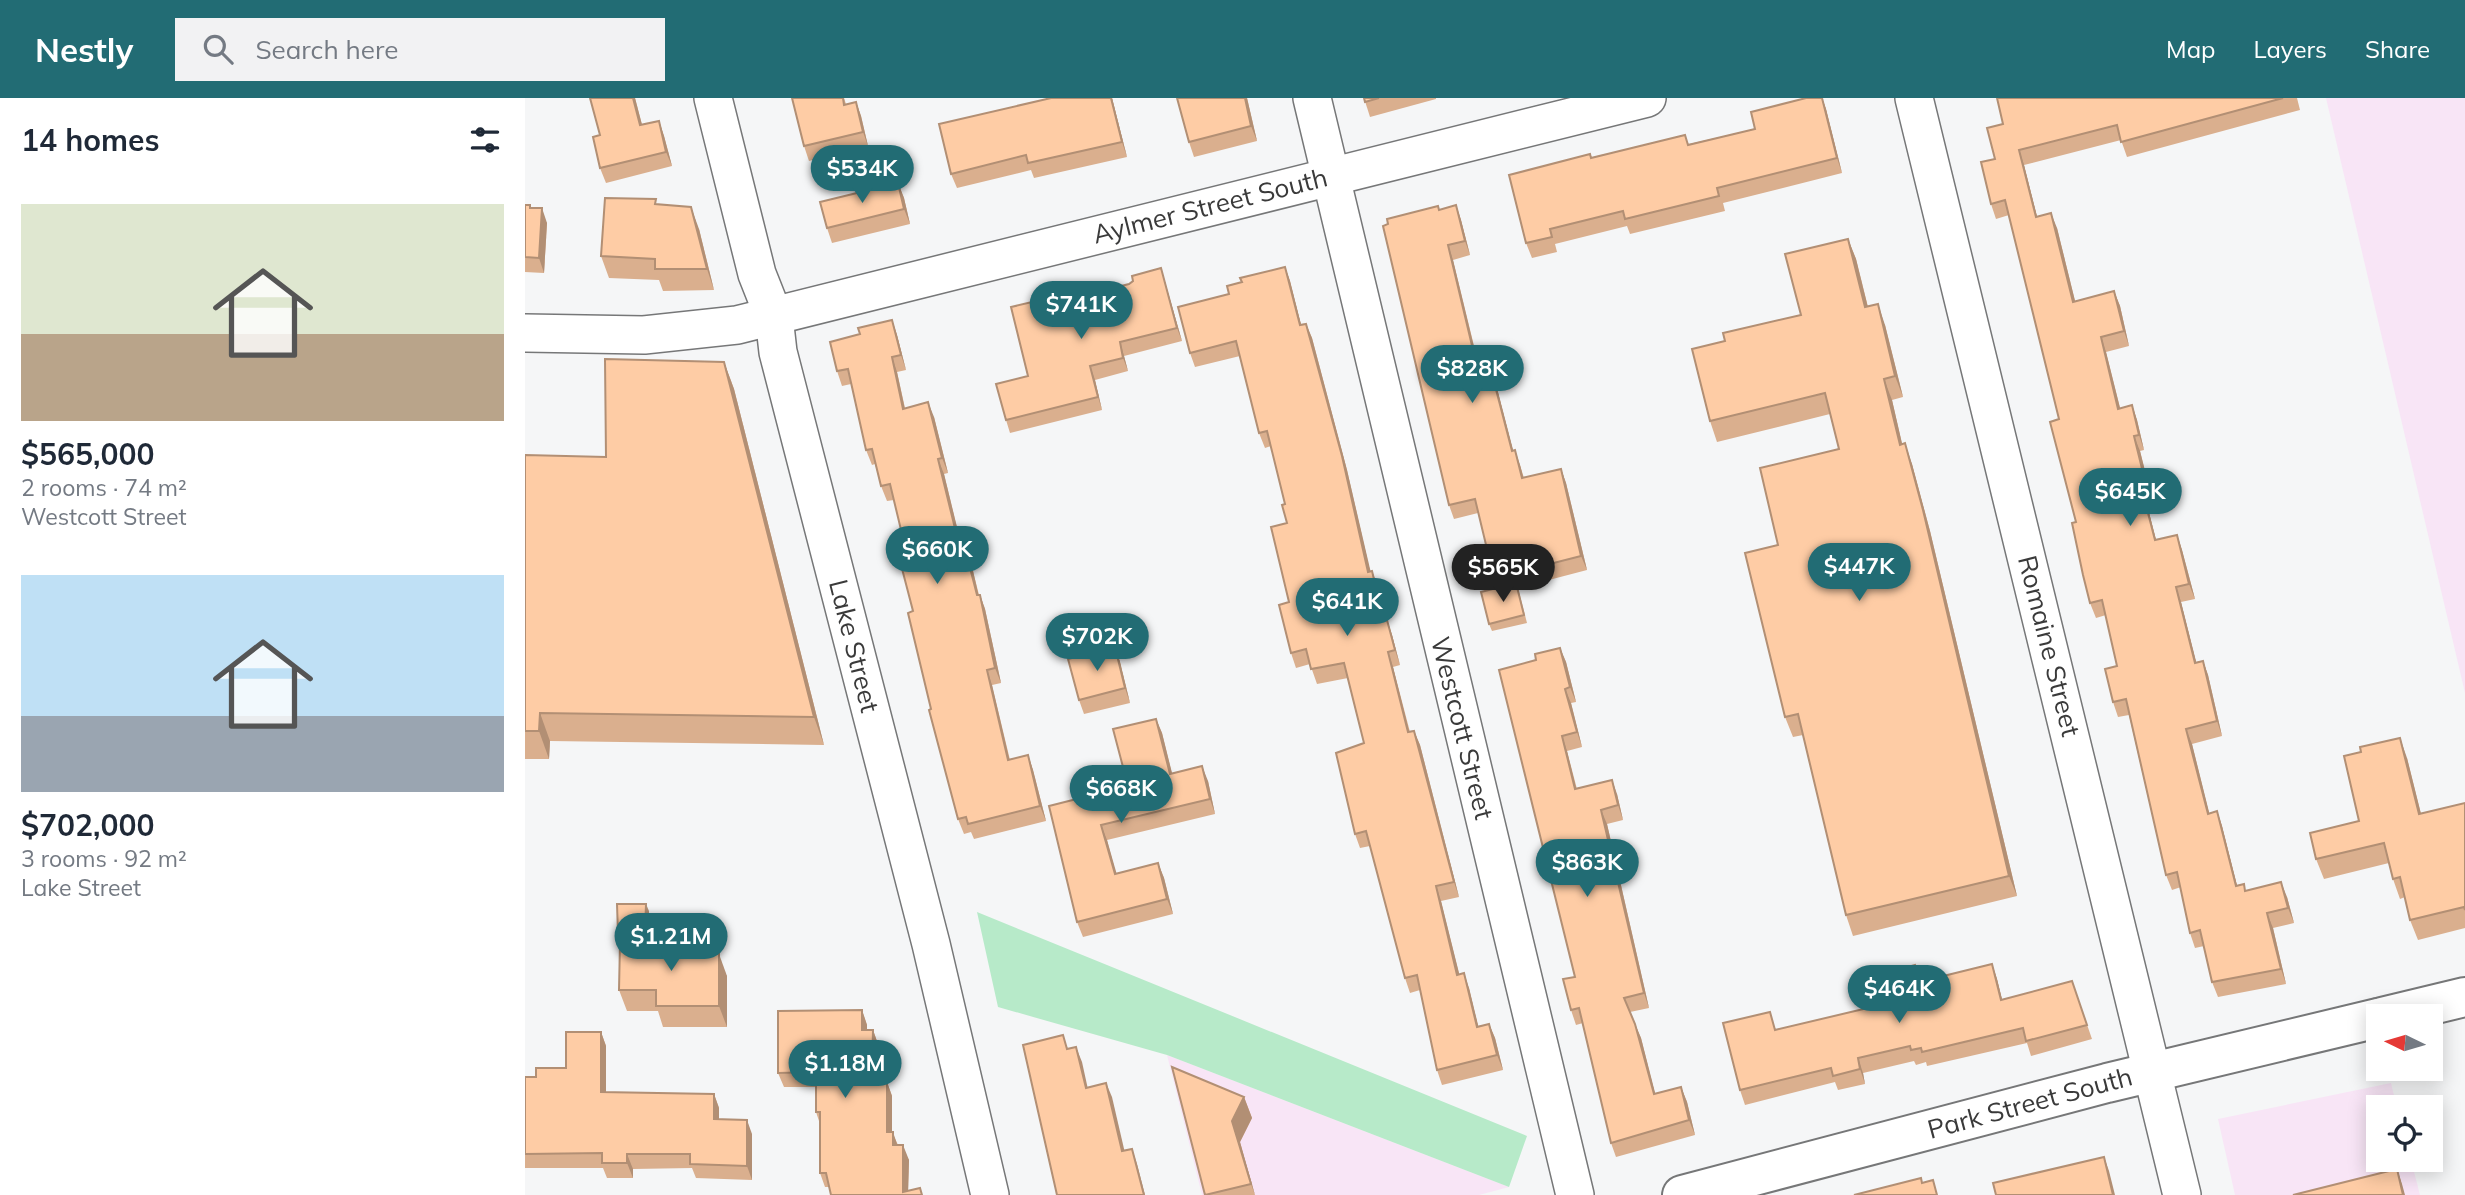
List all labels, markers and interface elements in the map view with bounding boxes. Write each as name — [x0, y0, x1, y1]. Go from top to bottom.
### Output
search box — [175, 18, 665, 81]
text: Nestly — [35, 29, 133, 70]
icon: search — [199, 30, 237, 68]
text: Search here — [255, 33, 398, 66]
text: Map — [2166, 34, 2215, 64]
text: Layers — [2253, 34, 2327, 64]
text: Share — [2365, 34, 2430, 64]
text: 14 homes — [21, 121, 160, 159]
icon: filters — [466, 121, 504, 159]
pin: $534K — [813, 146, 911, 205]
text: $534K — [827, 153, 897, 182]
street label: Aylmer Street South — [1089, 160, 1331, 251]
icon: home — [200, 250, 326, 376]
pin: $741K — [1032, 282, 1130, 341]
text: $741K — [1046, 289, 1116, 318]
pin: $828K — [1423, 345, 1521, 405]
text: $828K — [1437, 353, 1507, 382]
text: $565,000 — [21, 435, 154, 473]
pin: $645K — [2081, 468, 2179, 528]
text: 2 rooms · 74 m² — [21, 473, 187, 502]
text: $645K — [2095, 476, 2165, 505]
text: Westcott Street — [21, 502, 187, 531]
pin: $660K — [888, 526, 986, 586]
text: $660K — [902, 534, 972, 563]
pin: $447K — [1810, 544, 1908, 603]
pin: $565K — [1454, 545, 1552, 604]
text: $447K — [1824, 551, 1894, 580]
text: $565K — [1468, 552, 1538, 581]
street label: Romaine Street — [2011, 552, 2088, 740]
street label: Lake Street — [822, 576, 887, 716]
pin: $641K — [1298, 578, 1396, 638]
text: $641K — [1312, 586, 1382, 615]
pin: $702K — [1048, 614, 1146, 673]
icon: home — [200, 621, 326, 747]
text: $702K — [1062, 621, 1132, 650]
street label: Westcott Street — [1424, 633, 1501, 823]
pin: $668K — [1072, 766, 1170, 825]
text: $668K — [1086, 773, 1156, 802]
text: $702,000 — [21, 806, 154, 844]
pin: $863K — [1538, 840, 1636, 899]
text: 3 rooms · 92 m² — [21, 844, 187, 873]
text: $863K — [1552, 847, 1622, 876]
text: Lake Street — [21, 873, 141, 902]
pin: $1.21M — [614, 914, 728, 973]
text: $1.21M — [631, 921, 711, 950]
pin: $464K — [1850, 965, 1948, 1025]
text: $464K — [1864, 973, 1934, 1002]
north arrow — [2366, 1004, 2443, 1082]
map controls — [2366, 1004, 2443, 1172]
pin: $1.18M — [788, 1040, 902, 1100]
text: $1.18M — [805, 1048, 885, 1077]
street label: Park Street South — [1924, 1059, 2136, 1146]
button: locate — [2366, 1095, 2443, 1172]

